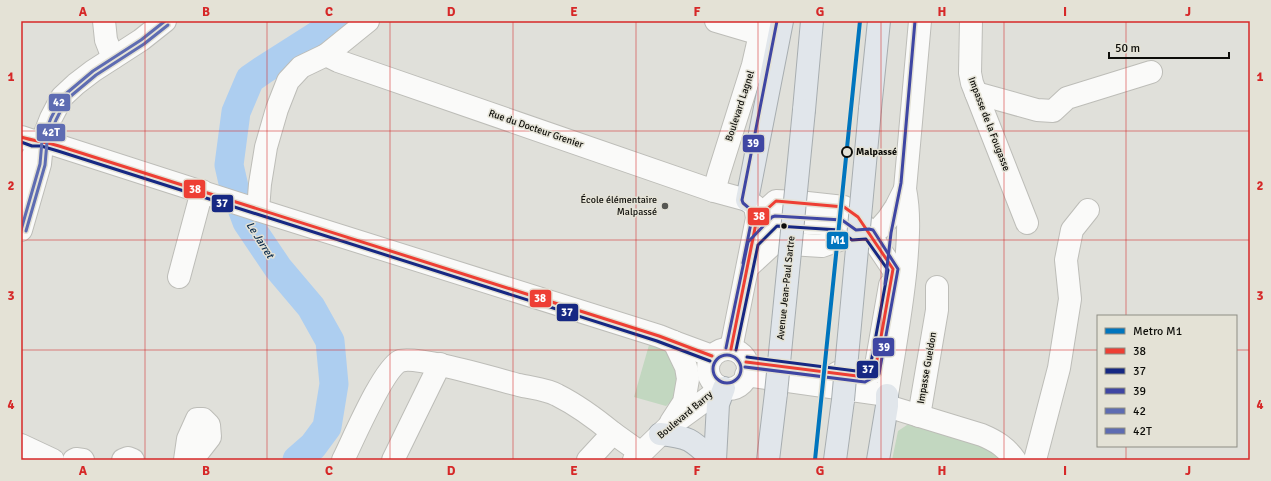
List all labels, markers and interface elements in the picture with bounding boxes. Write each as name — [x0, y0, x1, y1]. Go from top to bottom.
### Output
text: A — [79, 4, 88, 20]
text: B — [202, 4, 210, 20]
text: C — [325, 4, 333, 20]
text: D — [447, 4, 456, 20]
text: E — [570, 4, 578, 20]
text: F — [694, 4, 701, 20]
text: G — [816, 4, 824, 20]
text: H — [938, 4, 946, 20]
text: I — [1063, 4, 1067, 20]
text: J — [1185, 4, 1191, 20]
scale bar — [1109, 34, 1229, 60]
text: 50 m — [1115, 41, 1140, 56]
text: 1 — [7, 69, 15, 85]
street label: Boulevard Lagnel — [723, 69, 757, 143]
text: 1 — [1256, 69, 1264, 85]
street label: Impasse de la Fougasse — [966, 75, 1012, 173]
line badge: 42 — [48, 93, 71, 112]
text: 42 — [53, 96, 65, 109]
street label: Rue du Docteur Grenier — [487, 107, 585, 151]
line badge: 42T — [36, 123, 66, 142]
text: 42T — [42, 126, 60, 139]
line badge: 39 — [742, 134, 765, 153]
text: 39 — [747, 137, 759, 150]
marker: Malpassé — [841, 146, 853, 158]
place label: Malpassé — [856, 146, 897, 158]
text: 2 — [7, 178, 15, 194]
text: 2 — [1256, 178, 1264, 194]
line badge: 38 — [183, 179, 206, 199]
text: 38 — [189, 183, 201, 196]
place label: École élémentaire Malpassé — [580, 193, 657, 218]
line badge: 37 — [211, 194, 234, 213]
text: 37 — [216, 197, 228, 210]
marker: École élémentaire Malpassé — [660, 201, 670, 211]
line badge: 38 — [747, 207, 770, 226]
text: 38 — [753, 210, 765, 223]
water label: Le Jarret — [243, 219, 277, 262]
unlabelled marker — [779, 221, 789, 231]
line badge: M1 — [826, 231, 849, 250]
text: M1 — [830, 234, 846, 247]
street label: Avenue Jean-Paul Sartre — [775, 235, 797, 341]
text: 3 — [7, 288, 15, 304]
text: 3 — [1256, 288, 1264, 304]
line badge: 38 — [529, 289, 552, 308]
text: 38 — [534, 292, 546, 305]
line badge: 37 — [556, 303, 579, 322]
text: 37 — [561, 306, 573, 319]
legend — [1097, 315, 1237, 447]
text: Metro M1 — [1133, 324, 1182, 339]
street label: Impasse Gueidon — [915, 331, 939, 405]
line badge: 39 — [872, 337, 895, 357]
text: 39 — [878, 341, 890, 354]
text: 38 — [1133, 344, 1146, 359]
line badge: 37 — [856, 360, 879, 379]
text: 37 — [862, 363, 874, 376]
text: 37 — [1133, 364, 1146, 379]
text: 39 — [1133, 384, 1146, 399]
street label: Boulevard Barry — [655, 388, 715, 442]
text: 4 — [7, 397, 15, 413]
text: 4 — [1256, 397, 1264, 413]
text: 42 — [1133, 404, 1146, 419]
text: 42T — [1133, 424, 1152, 439]
text: A — [79, 463, 88, 479]
text: B — [202, 463, 210, 479]
text: C — [325, 463, 333, 479]
text: D — [447, 463, 456, 479]
text: E — [570, 463, 578, 479]
text: F — [694, 463, 701, 479]
text: G — [816, 463, 824, 479]
text: H — [938, 463, 946, 479]
text: I — [1063, 463, 1067, 479]
text: J — [1185, 463, 1191, 479]

